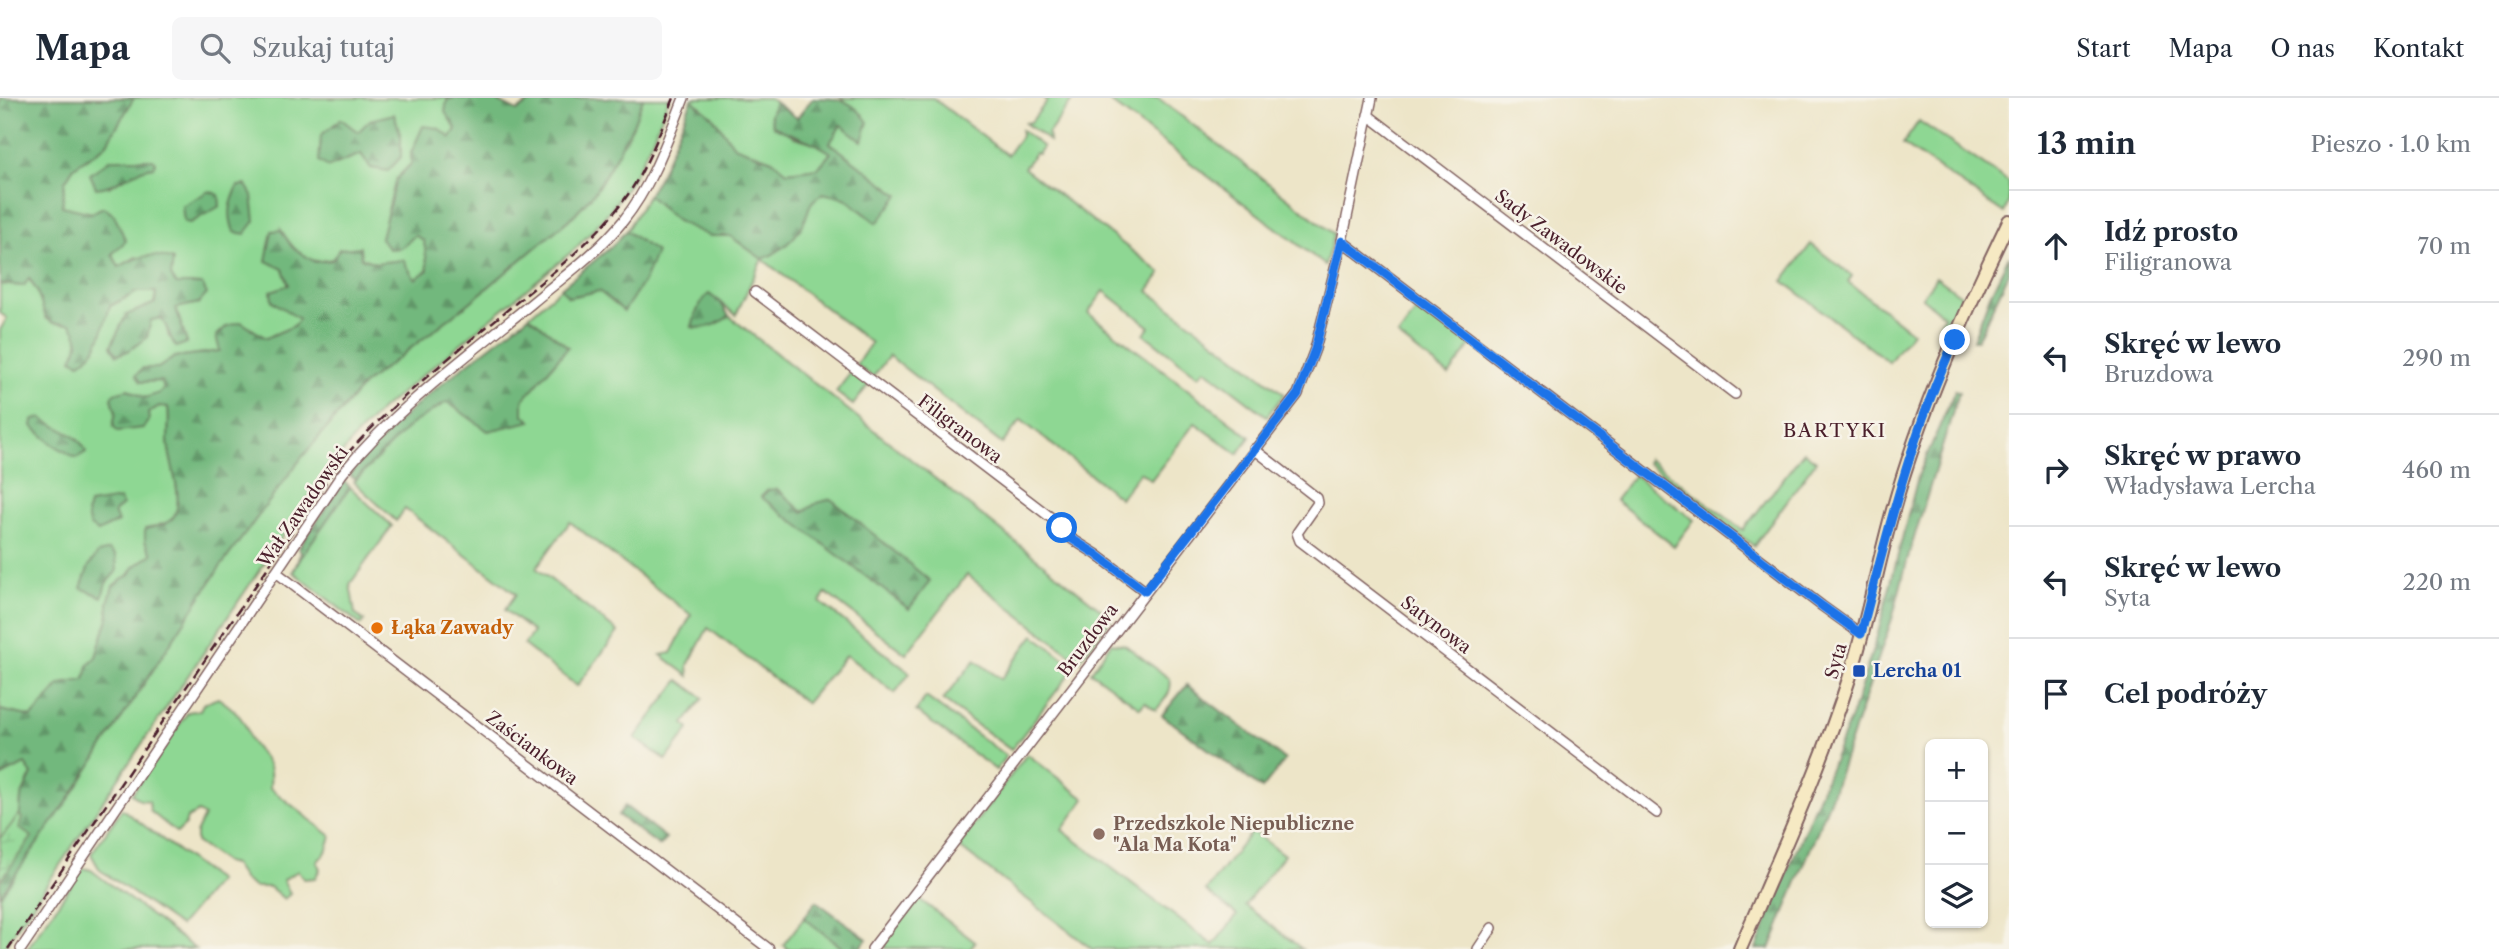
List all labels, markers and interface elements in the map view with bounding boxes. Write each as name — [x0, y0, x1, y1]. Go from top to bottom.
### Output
search box — [172, 17, 662, 80]
text: Mapa — [35, 28, 130, 69]
icon: search — [196, 29, 234, 67]
text: Szukaj tutaj — [252, 32, 395, 64]
text: Start — [2076, 34, 2130, 63]
text: Mapa — [2168, 34, 2233, 63]
text: O nas — [2271, 34, 2335, 63]
text: Kontakt — [2373, 34, 2464, 63]
text: 13 min — [2037, 125, 2136, 162]
text: Pieszo · 1.0 km — [2311, 130, 2471, 158]
street label: Sady Zawadowskie — [1490, 185, 1632, 299]
text: Idź prosto — [2104, 216, 2238, 248]
icon: ahead — [2037, 227, 2075, 265]
text: 70 m — [2418, 232, 2471, 260]
text: Filigranowa — [2104, 248, 2232, 276]
route end — [1939, 324, 1970, 355]
text: Skręć w lewo — [2104, 328, 2281, 360]
icon: left — [2037, 339, 2075, 377]
text: 290 m — [2402, 344, 2471, 372]
text: Bruzdowa — [2104, 360, 2214, 388]
street label: Filigranowa — [913, 390, 1007, 468]
district label: BARTYKI — [1783, 419, 1887, 442]
text: Skręć w prawo — [2104, 440, 2301, 472]
street label: Wał Zawadowski — [252, 442, 353, 573]
icon: right — [2037, 451, 2075, 489]
text: 460 m — [2402, 456, 2471, 484]
text: Władysława Lercha — [2104, 472, 2316, 500]
route start — [1046, 512, 1077, 543]
text: Skręć w lewo — [2104, 552, 2281, 584]
icon: left — [2037, 563, 2075, 601]
text: 220 m — [2402, 568, 2471, 596]
text: Syta — [2104, 584, 2151, 612]
street label: Satynowa — [1397, 591, 1476, 659]
street label: Bruzdowa — [1053, 599, 1123, 681]
place label: Łąka Zawady — [391, 617, 514, 639]
marker: Łąka Zawady — [369, 620, 385, 636]
street label: Syta — [1820, 640, 1852, 682]
place label: Lercha 01 — [1873, 660, 1961, 682]
marker: Lercha 01 — [1851, 663, 1867, 679]
icon: arrive — [2037, 675, 2075, 713]
text: Cel podróży — [2104, 678, 2267, 710]
street label: Zaściankowa — [482, 706, 583, 790]
map controls — [1925, 739, 1988, 928]
button: + — [1925, 739, 1988, 802]
button: − — [1925, 802, 1988, 865]
place label: Przedszkole Niepubliczne "Ala Ma Kota" — [1113, 813, 1355, 856]
marker: Przedszkole Niepubliczne "Ala Ma Kota" — [1091, 826, 1107, 842]
button: layers — [1925, 865, 1988, 928]

